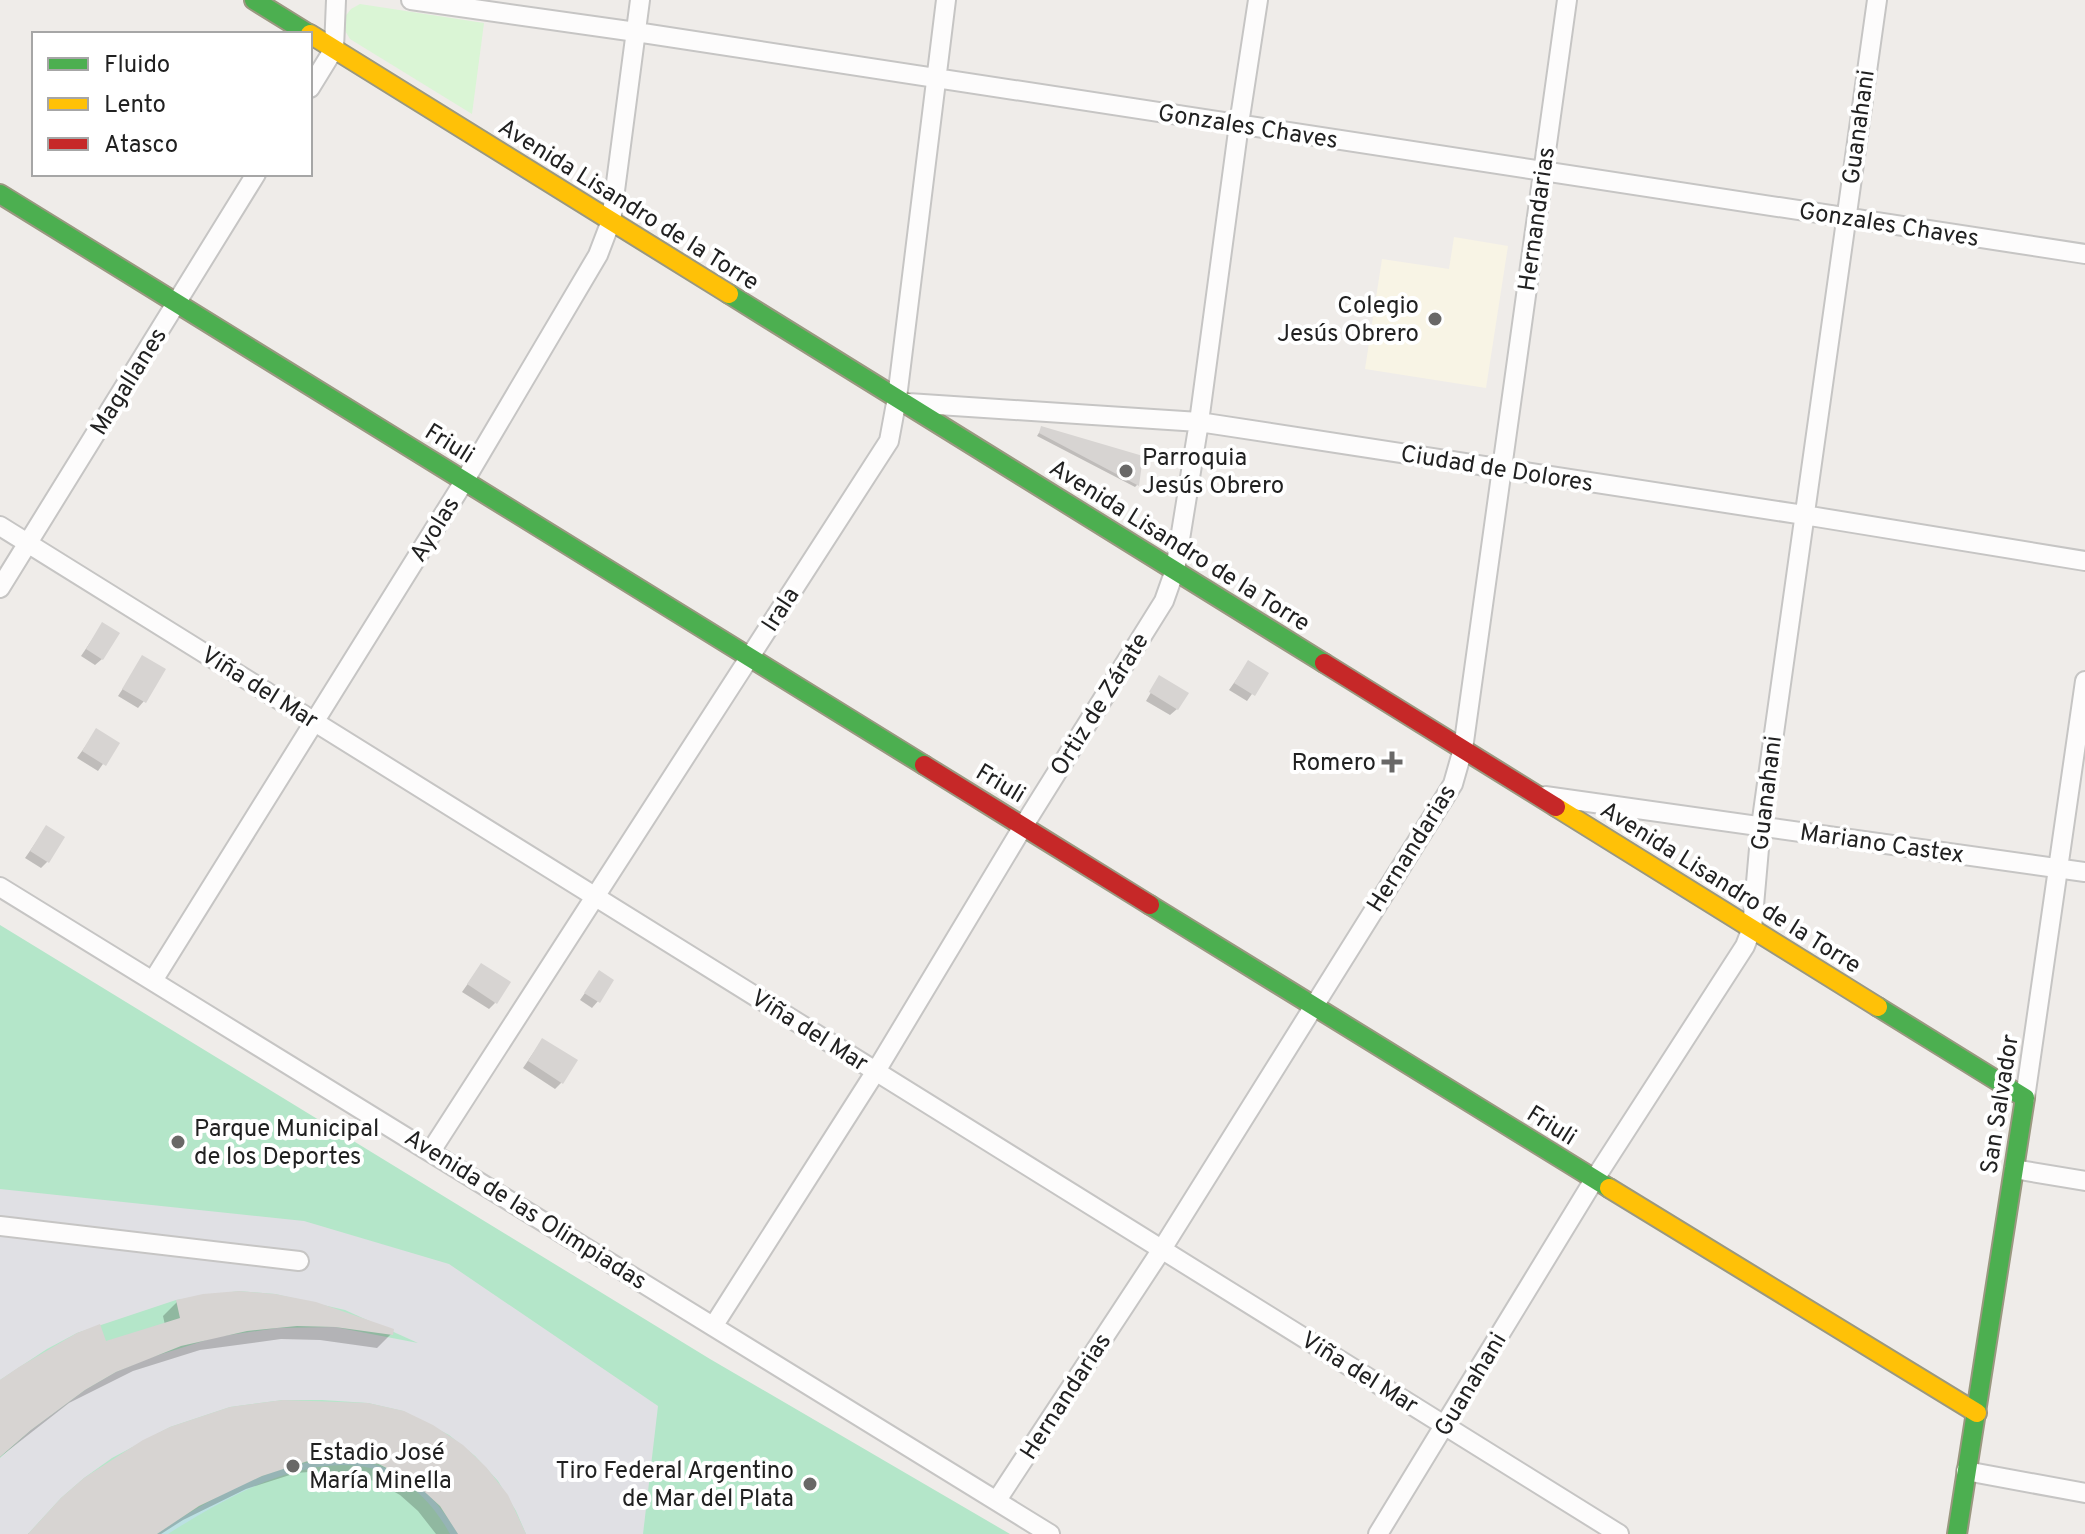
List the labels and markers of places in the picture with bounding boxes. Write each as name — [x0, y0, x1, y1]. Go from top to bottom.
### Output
place label: Colegio Jesús Obrero — [1277, 292, 1419, 350]
marker: Colegio Jesús Obrero — [1426, 310, 1444, 328]
place label: Parroquia Jesús Obrero — [1142, 444, 1284, 502]
marker: Parroquia Jesús Obrero — [1117, 462, 1135, 480]
place label: Romero — [1291, 749, 1376, 779]
marker: Romero — [1383, 753, 1401, 771]
place label: Parque Municipal de los Deportes — [194, 1115, 379, 1173]
marker: Parque Municipal de los Deportes — [169, 1133, 187, 1151]
place label: Estadio José María Minella — [309, 1439, 452, 1497]
marker: Estadio José María Minella — [284, 1457, 302, 1475]
place label: Tiro Federal Argentino de Mar del Plata — [555, 1457, 794, 1515]
marker: Tiro Federal Argentino de Mar del Plata — [801, 1475, 819, 1493]

